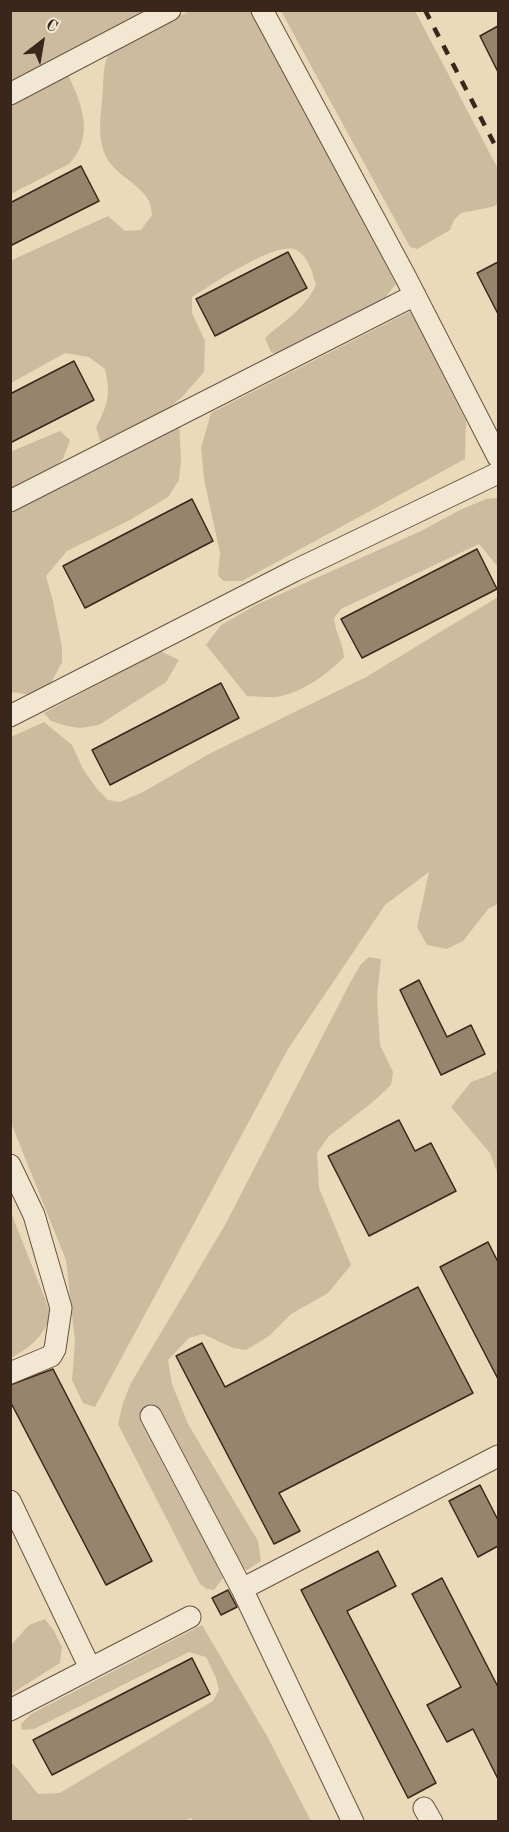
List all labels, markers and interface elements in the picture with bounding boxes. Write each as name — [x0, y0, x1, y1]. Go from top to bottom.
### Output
north arrow — [12, 12, 72, 72]
text: С — [43, 17, 60, 36]

